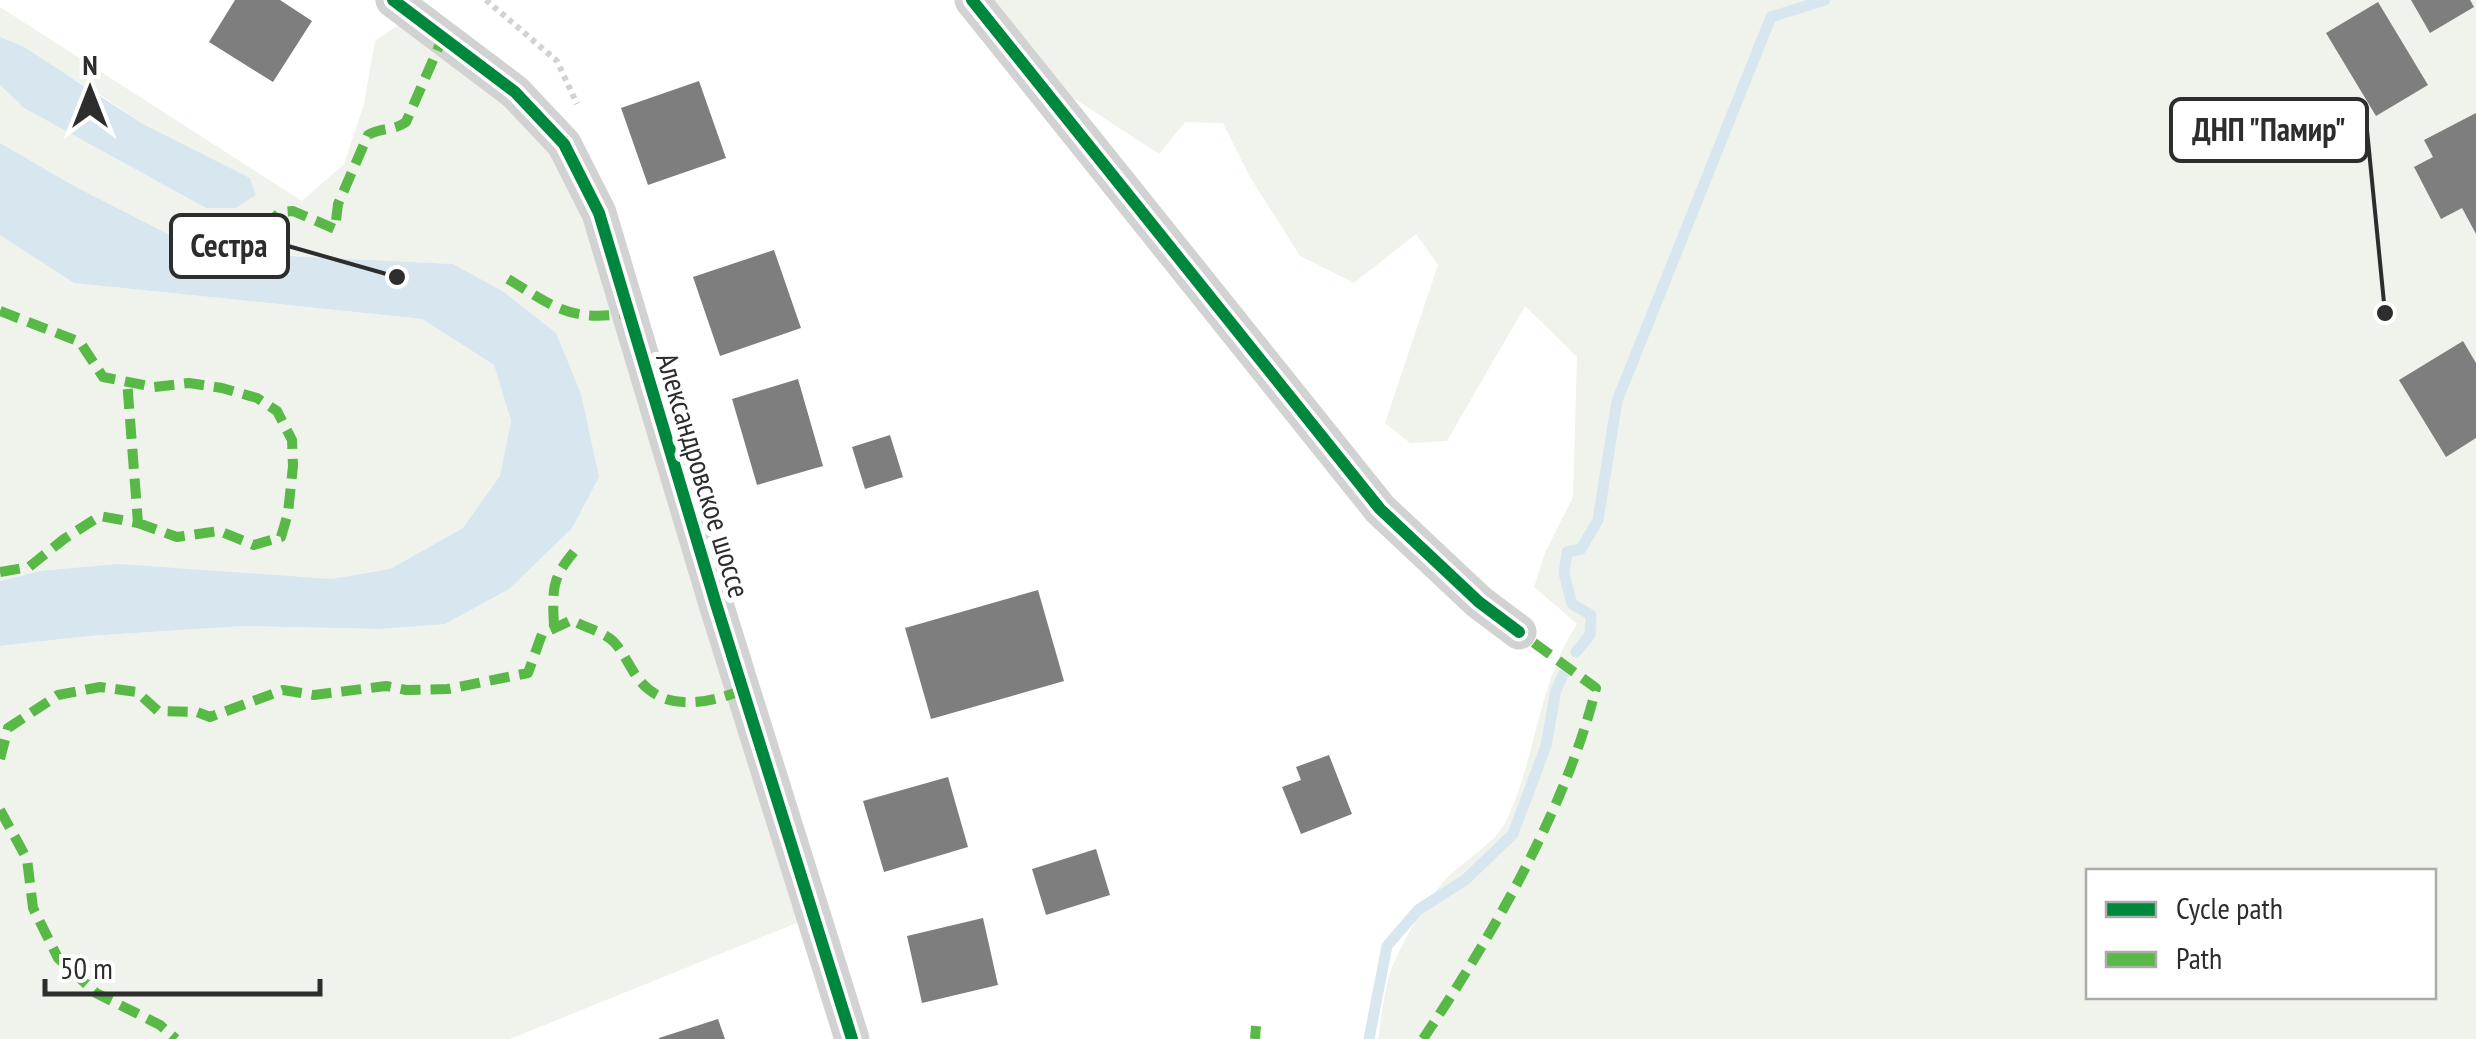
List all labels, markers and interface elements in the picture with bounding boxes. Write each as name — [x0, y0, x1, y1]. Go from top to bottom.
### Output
north arrow — [40, 40, 140, 140]
text: N — [82, 46, 98, 83]
callout: ДНП "Памир" — [2171, 99, 2367, 161]
text: ДНП "Памир" — [2192, 108, 2346, 150]
callout: Сестра — [171, 215, 288, 277]
text: Сестра — [190, 224, 268, 266]
street label: Александровское шоссе — [648, 348, 760, 602]
legend — [2086, 869, 2436, 999]
text: Cycle path — [2176, 888, 2283, 927]
scale bar — [45, 934, 320, 996]
text: Path — [2176, 938, 2222, 977]
text: 50 m — [60, 948, 113, 987]

